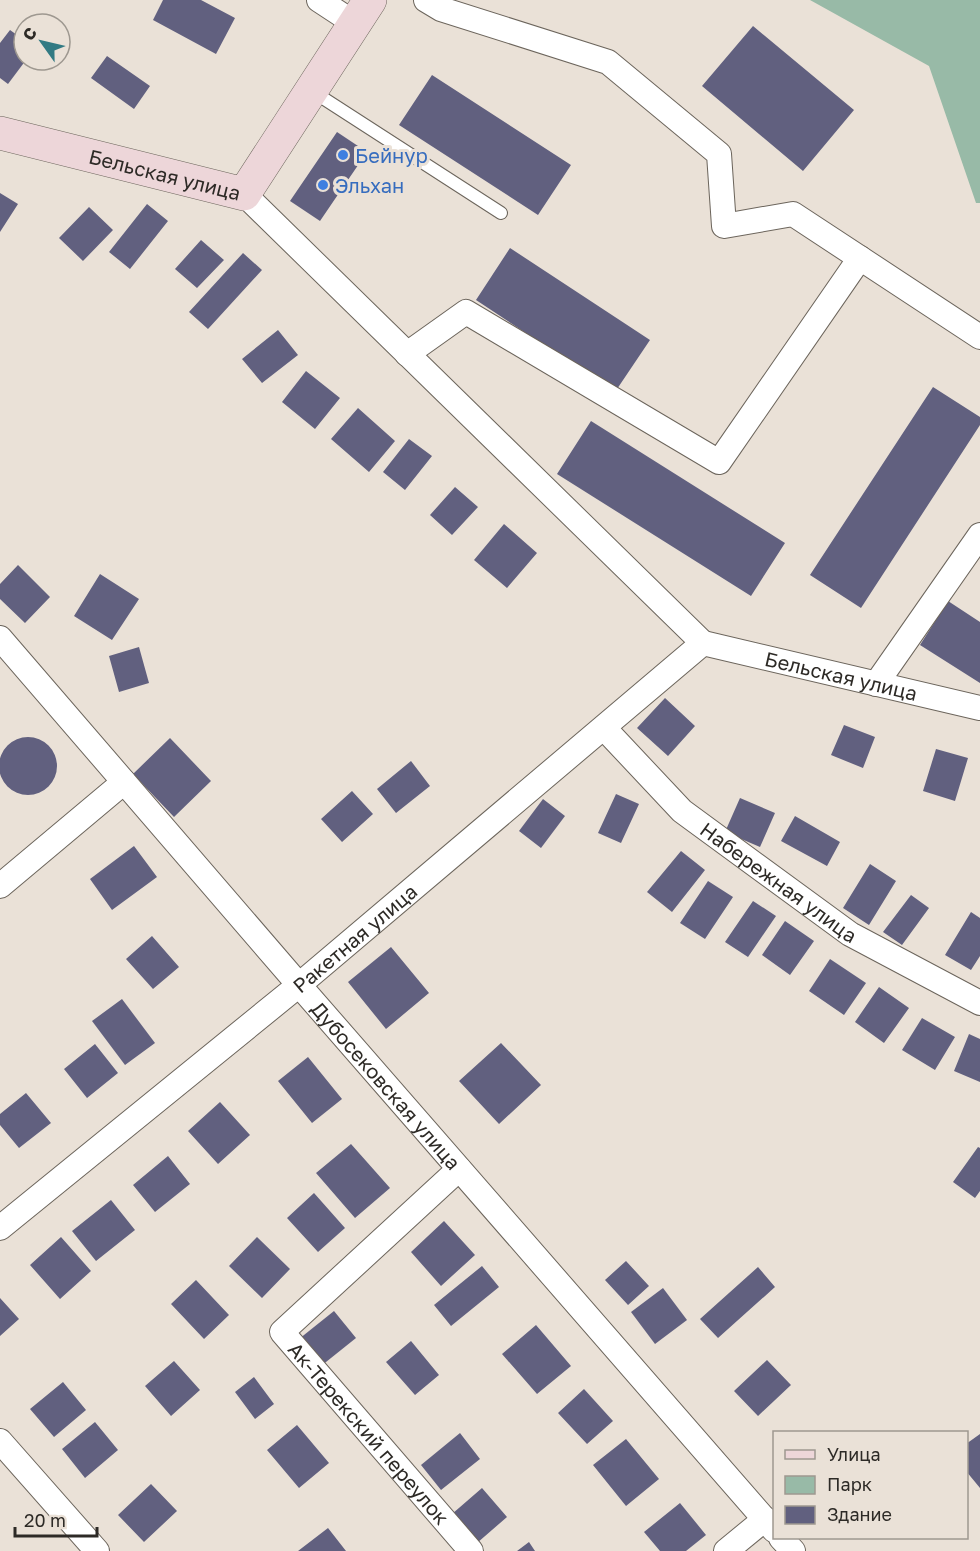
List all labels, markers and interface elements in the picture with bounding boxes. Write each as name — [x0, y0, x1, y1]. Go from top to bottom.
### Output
north arrow — [12, 12, 72, 72]
text: С — [18, 23, 41, 44]
place label: Бейнур — [355, 143, 428, 167]
street label: Бельская улица — [86, 144, 243, 205]
marker: Бейнур — [336, 148, 350, 162]
place label: Эльхан — [335, 173, 404, 197]
marker: Эльхан — [316, 178, 330, 192]
street label: Бельская улица — [763, 646, 920, 705]
street label: Набережная улица — [696, 817, 861, 947]
street label: Ракетная улица — [287, 879, 422, 997]
street label: Дубосековская улица — [307, 996, 466, 1174]
street label: Ак-Терекский переулок — [284, 1337, 454, 1529]
legend — [773, 1431, 968, 1539]
text: Улица — [827, 1443, 881, 1465]
text: Парк — [827, 1473, 872, 1495]
scale bar — [15, 1500, 98, 1538]
text: Здание — [827, 1503, 892, 1525]
text: 20 m — [24, 1509, 66, 1531]

